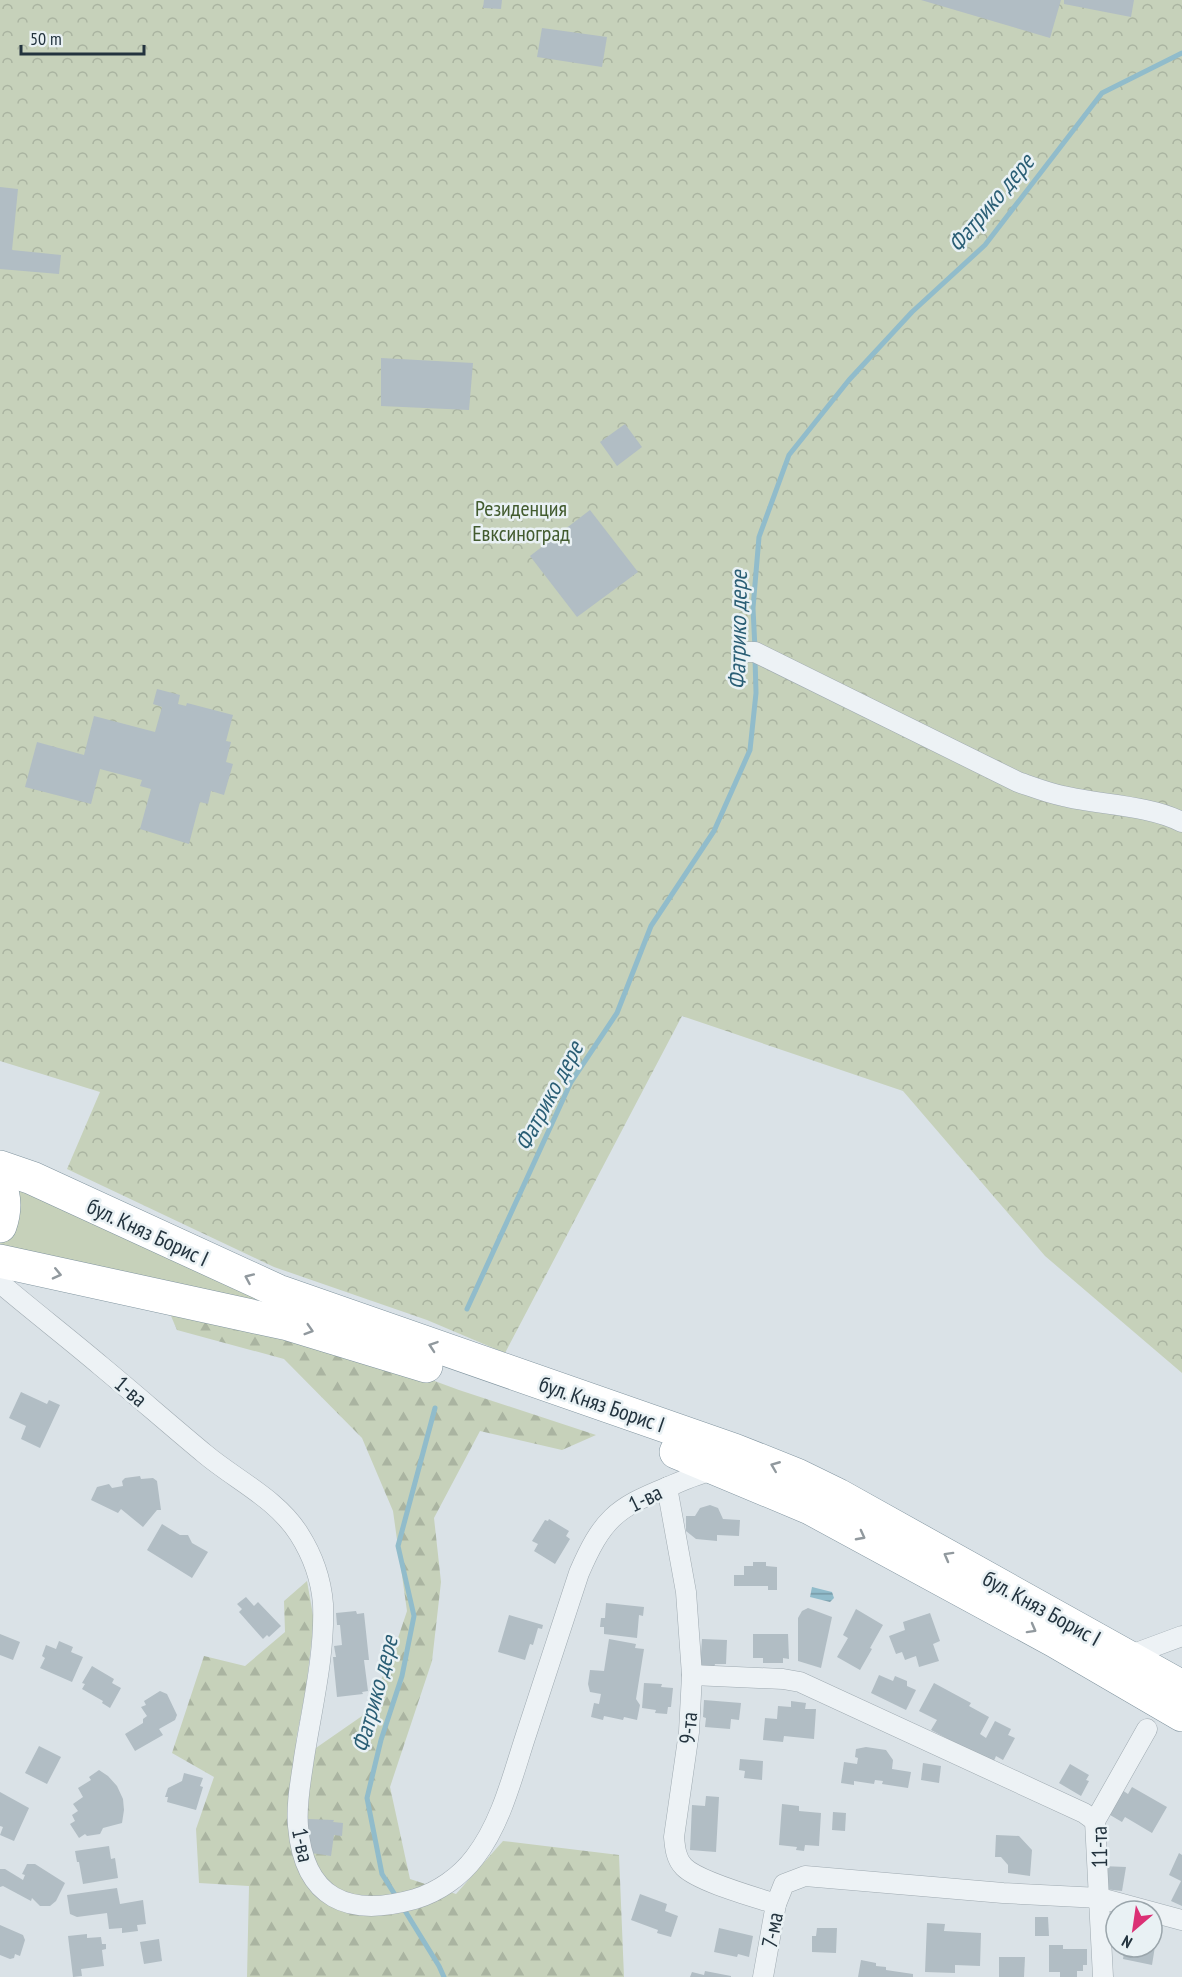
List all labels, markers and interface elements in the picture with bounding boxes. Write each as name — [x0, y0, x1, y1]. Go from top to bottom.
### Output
scale bar — [21, 18, 144, 56]
text: 50 m — [30, 27, 62, 50]
water label: Фатрико дере — [941, 146, 1042, 258]
park label: Резиденция Евксиноград — [472, 494, 570, 547]
water label: Фатрико дере — [721, 568, 754, 690]
water label: Фатрико дере — [507, 1034, 591, 1155]
street label: бул. Княз Борис I — [83, 1192, 213, 1272]
one-way arrow — [52, 1266, 62, 1279]
one-way arrow — [245, 1274, 256, 1286]
one-way arrow — [303, 1323, 314, 1335]
one-way arrow — [428, 1340, 438, 1353]
street label: 1-ва — [109, 1369, 153, 1413]
street label: бул. Княз Борис I — [536, 1369, 668, 1439]
one-way arrow — [770, 1461, 781, 1474]
street label: 1-ва — [624, 1478, 666, 1518]
one-way arrow — [855, 1529, 866, 1540]
one-way arrow — [944, 1552, 954, 1563]
street label: бул. Княз Борис I — [978, 1564, 1106, 1652]
one-way arrow — [1026, 1622, 1037, 1633]
water label: Фатрико дере — [344, 1630, 405, 1755]
street label: 9-та — [673, 1711, 703, 1745]
street label: 1-ва — [286, 1825, 320, 1865]
street label: 11-та — [1085, 1826, 1113, 1868]
north arrow — [1104, 1899, 1164, 1959]
street label: 7-ма — [755, 1910, 789, 1950]
text: N — [1118, 1931, 1135, 1953]

